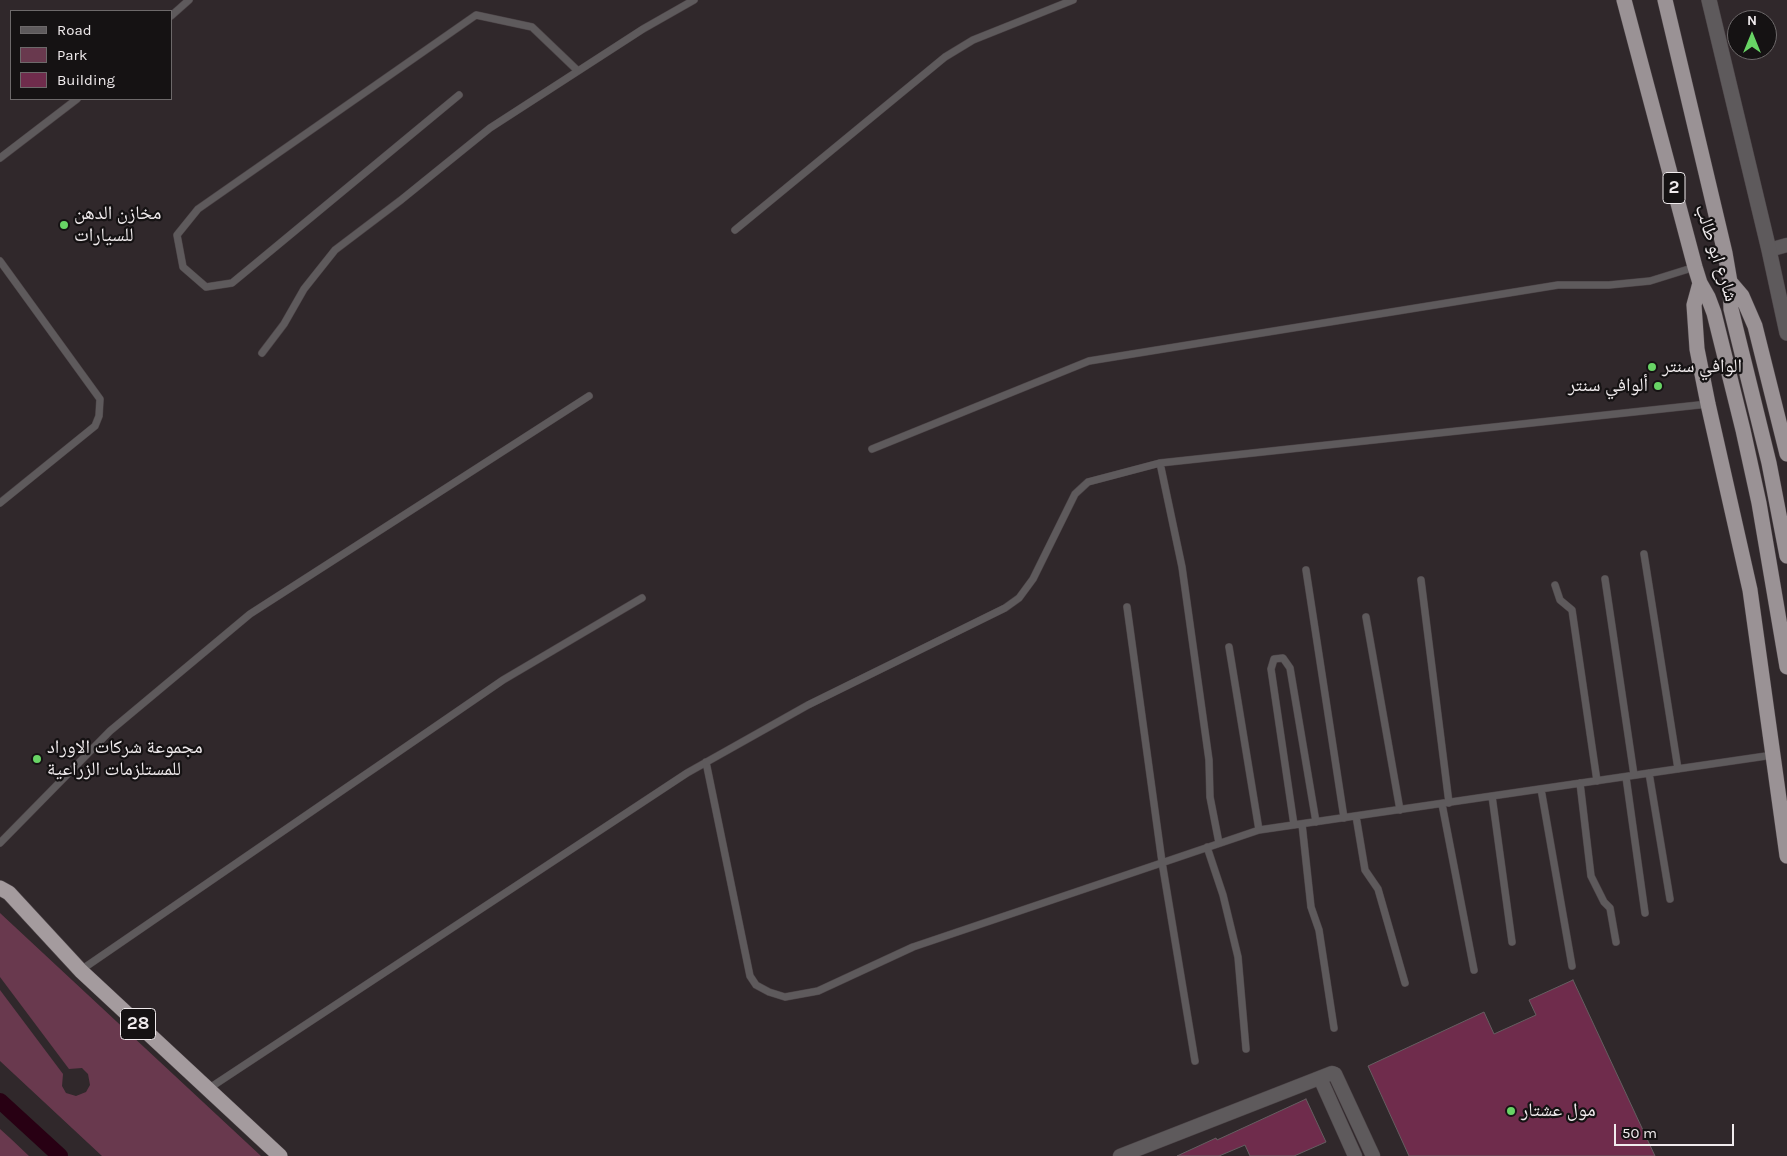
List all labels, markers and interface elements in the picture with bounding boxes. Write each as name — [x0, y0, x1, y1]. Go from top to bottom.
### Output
legend — [10, 10, 172, 100]
north arrow — [1727, 10, 1777, 60]
text: N — [1747, 12, 1757, 29]
text: Road — [57, 21, 92, 39]
text: Park — [57, 46, 87, 64]
text: Building — [57, 71, 115, 89]
road number: 2 — [1663, 172, 1685, 204]
street label: شارع ابو طالب — [1690, 202, 1742, 304]
place label: مخازن الدهن للسيارات — [74, 203, 161, 247]
marker: مخازن الدهن للسيارات — [58, 219, 70, 231]
place label: الوافي سنتر — [1662, 356, 1742, 378]
marker: الوافي سنتر — [1646, 361, 1658, 373]
place label: ألوافي سنتر — [1568, 375, 1648, 397]
marker: ألوافي سنتر — [1652, 380, 1664, 392]
place label: مجموعة شركات الاوراد للمستلزمات الزراعية — [47, 737, 203, 781]
marker: مجموعة شركات الاوراد للمستلزمات الزراعية — [31, 753, 43, 765]
road number: 28 — [120, 1009, 156, 1040]
place label: مول عشتار — [1521, 1100, 1596, 1122]
marker: مول عشتار — [1505, 1105, 1517, 1117]
scale bar — [1617, 1114, 1737, 1146]
text: 50 m — [1622, 1124, 1657, 1142]

